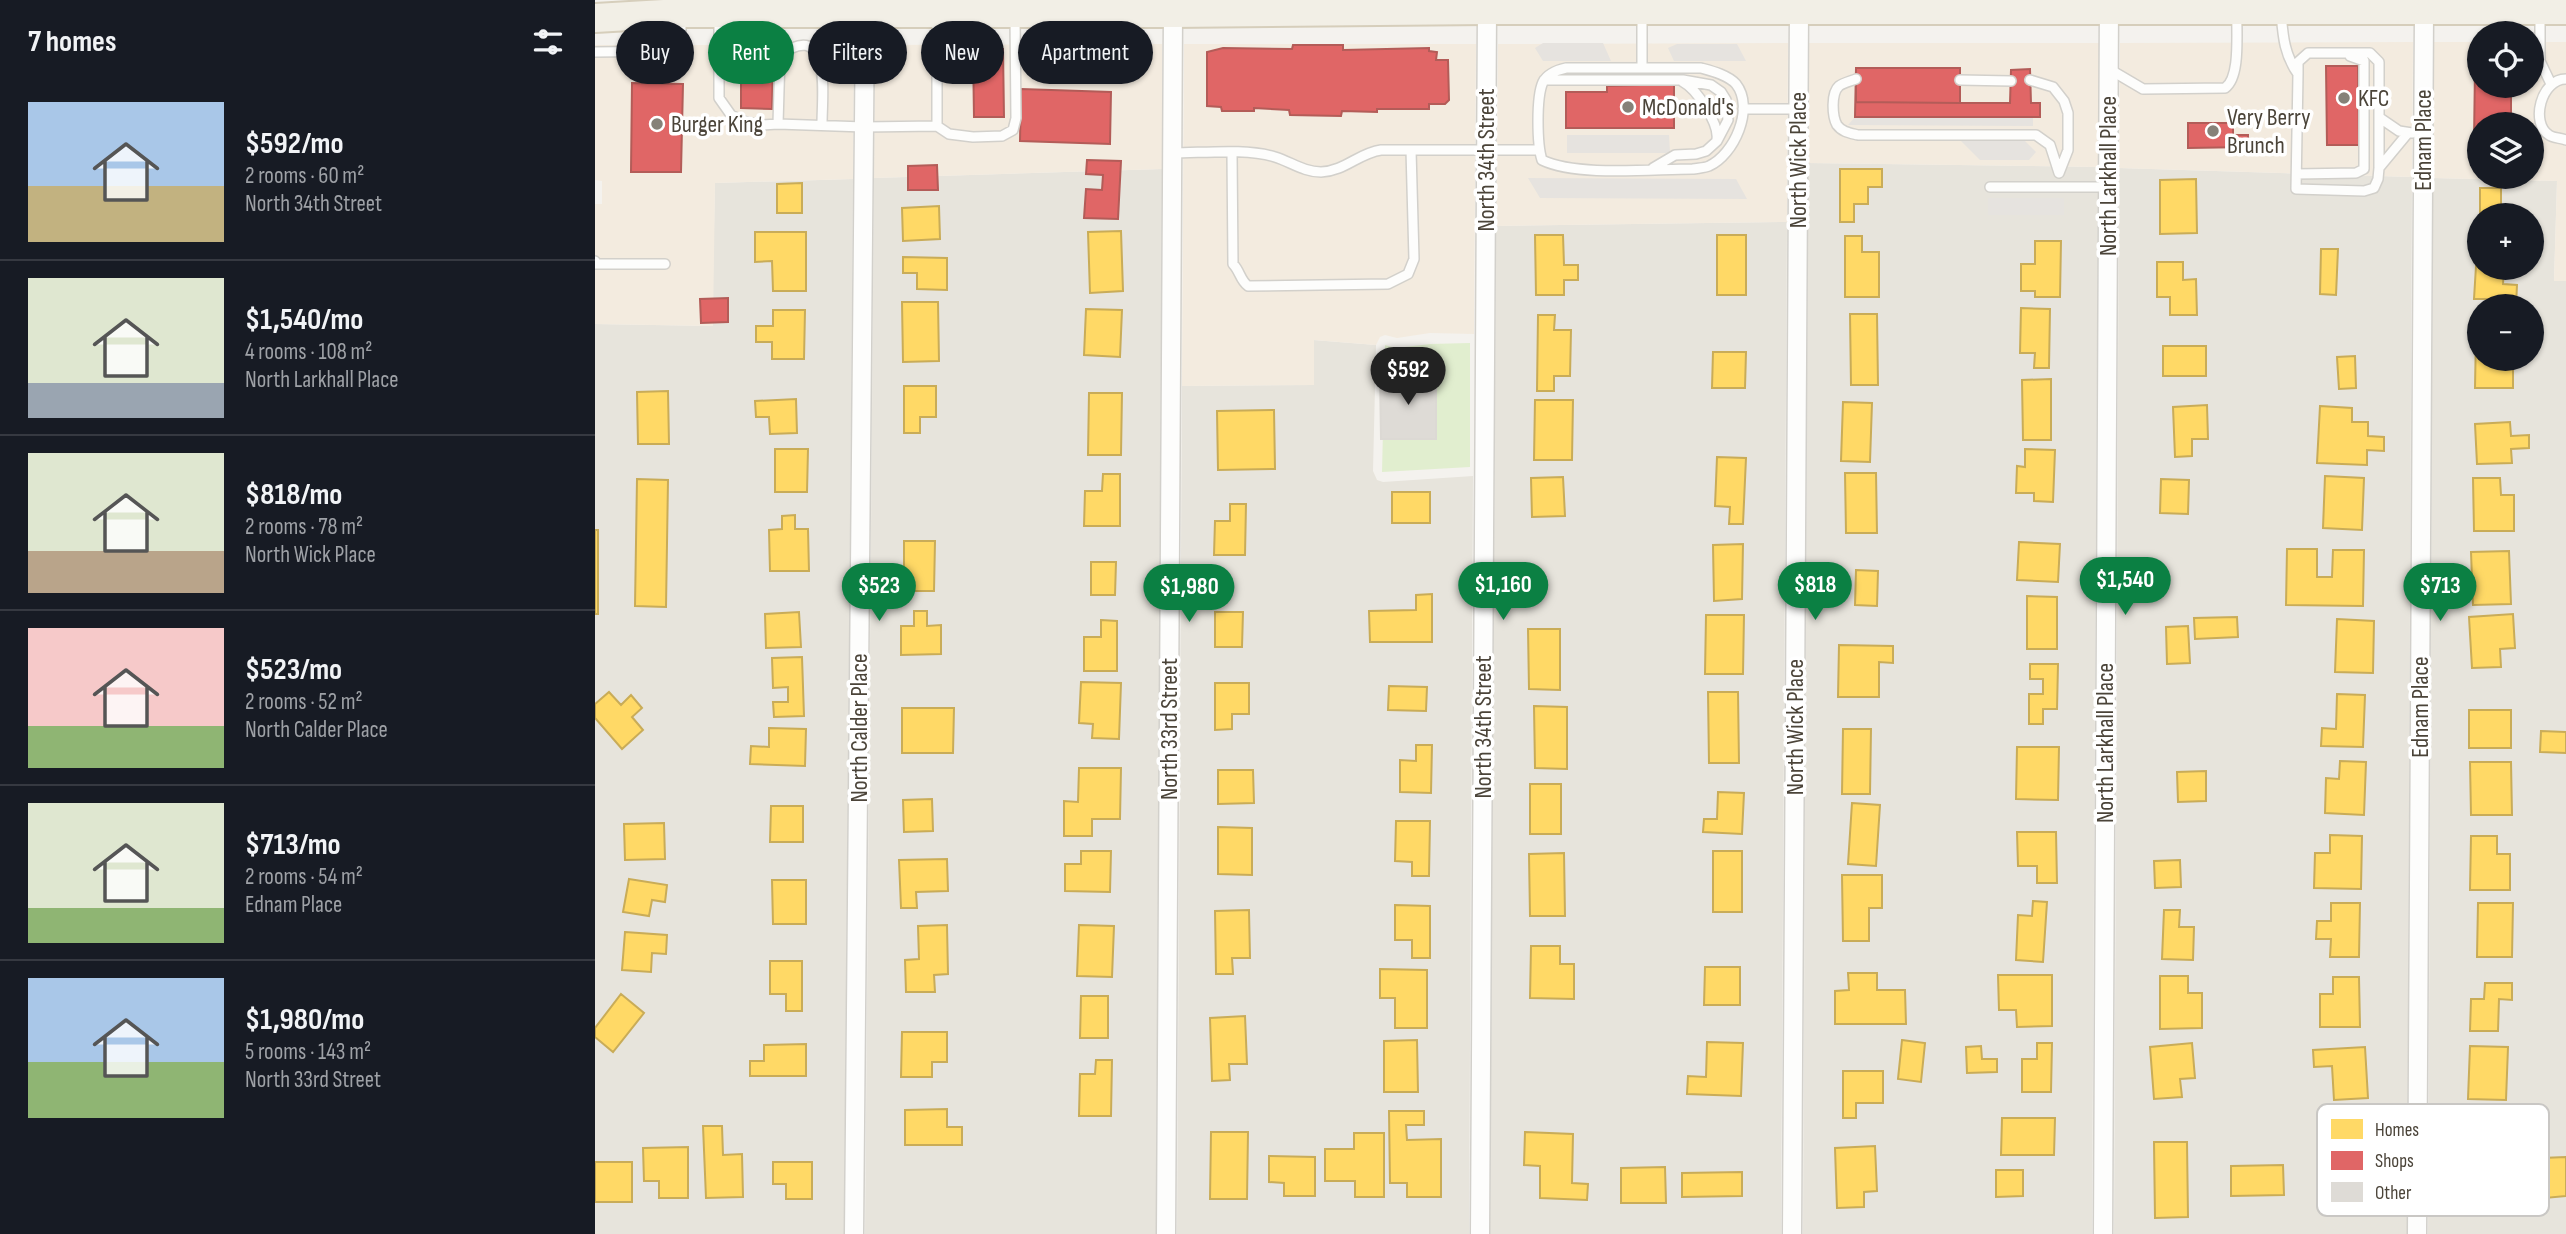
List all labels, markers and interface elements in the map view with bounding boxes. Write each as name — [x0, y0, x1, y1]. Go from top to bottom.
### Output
chip: Buy — [616, 21, 694, 84]
chip: Rent — [708, 21, 794, 84]
chip: Filters — [808, 21, 907, 84]
chip: New — [921, 21, 1004, 84]
chip: Apartment — [1018, 21, 1153, 84]
map controls — [2467, 21, 2544, 371]
button: locate — [2467, 21, 2544, 98]
icon: filters — [529, 23, 567, 61]
text: 7 homes — [28, 24, 116, 60]
place label: KFC — [2358, 84, 2390, 113]
street label: North 34th Street — [1472, 89, 1501, 231]
street label: Ednam Place — [2409, 89, 2438, 191]
marker: KFC — [2336, 90, 2352, 106]
street label: North Wick Place — [1784, 92, 1813, 228]
place label: McDonald's — [1642, 93, 1734, 122]
street label: North Larkhall Place — [2094, 96, 2123, 256]
marker: McDonald's — [1620, 99, 1636, 115]
place label: Very Berry Brunch — [2227, 103, 2310, 160]
place label: Burger King — [671, 110, 763, 139]
button: layers — [2467, 112, 2544, 189]
marker: Burger King — [649, 116, 665, 132]
marker: Very Berry Brunch — [2205, 123, 2221, 139]
text: $592/mo — [245, 126, 344, 162]
icon: home — [84, 130, 168, 214]
text: 2 rooms · 60 m² — [245, 162, 364, 190]
text: North 34th Street — [245, 190, 382, 218]
button: + — [2467, 203, 2544, 280]
button: − — [2467, 294, 2544, 371]
text: $1,540/mo — [245, 302, 363, 338]
icon: home — [84, 306, 168, 390]
text: 4 rooms · 108 m² — [245, 338, 372, 366]
pin: $592 — [1367, 348, 1449, 407]
text: $592 — [1387, 356, 1429, 384]
text: North Larkhall Place — [245, 366, 399, 394]
text: $818/mo — [245, 477, 342, 513]
icon: home — [84, 481, 168, 565]
text: 2 rooms · 78 m² — [245, 513, 363, 541]
text: North Wick Place — [245, 541, 376, 569]
pin: $1,540 — [2068, 558, 2182, 617]
pin: $1,160 — [1446, 562, 1560, 622]
pin: $818 — [1774, 562, 1856, 622]
pin: $523 — [838, 564, 920, 623]
pin: $1,980 — [1132, 564, 1246, 624]
pin: $713 — [2399, 564, 2481, 623]
text: $1,540 — [2096, 566, 2154, 594]
text: $1,160 — [1474, 571, 1532, 599]
text: $818 — [1794, 571, 1836, 599]
text: $523 — [858, 572, 900, 600]
text: $713 — [2419, 572, 2461, 600]
text: $1,980 — [1159, 573, 1219, 601]
text: $523/mo — [245, 652, 342, 688]
street label: North Calder Place — [845, 653, 874, 803]
icon: home — [84, 656, 168, 740]
street label: North 34th Street — [1469, 656, 1498, 798]
street label: Ednam Place — [2406, 656, 2435, 758]
street label: North 33rd Street — [1155, 658, 1184, 800]
street label: North Wick Place — [1781, 659, 1810, 795]
street label: North Larkhall Place — [2091, 663, 2120, 823]
text: 2 rooms · 52 m² — [245, 688, 363, 716]
text: North Calder Place — [245, 716, 388, 744]
text: $713/mo — [245, 827, 341, 863]
icon: home — [84, 831, 168, 915]
text: 2 rooms · 54 m² — [245, 863, 363, 891]
text: Ednam Place — [245, 891, 342, 919]
text: $1,980/mo — [245, 1002, 364, 1038]
icon: home — [84, 1006, 168, 1090]
text: 5 rooms · 143 m² — [245, 1038, 371, 1066]
text: North 33rd Street — [245, 1066, 381, 1094]
legend — [2317, 1104, 2549, 1216]
text: Homes — [2375, 1119, 2419, 1142]
text: Shops — [2375, 1150, 2414, 1173]
text: Other — [2375, 1182, 2412, 1205]

